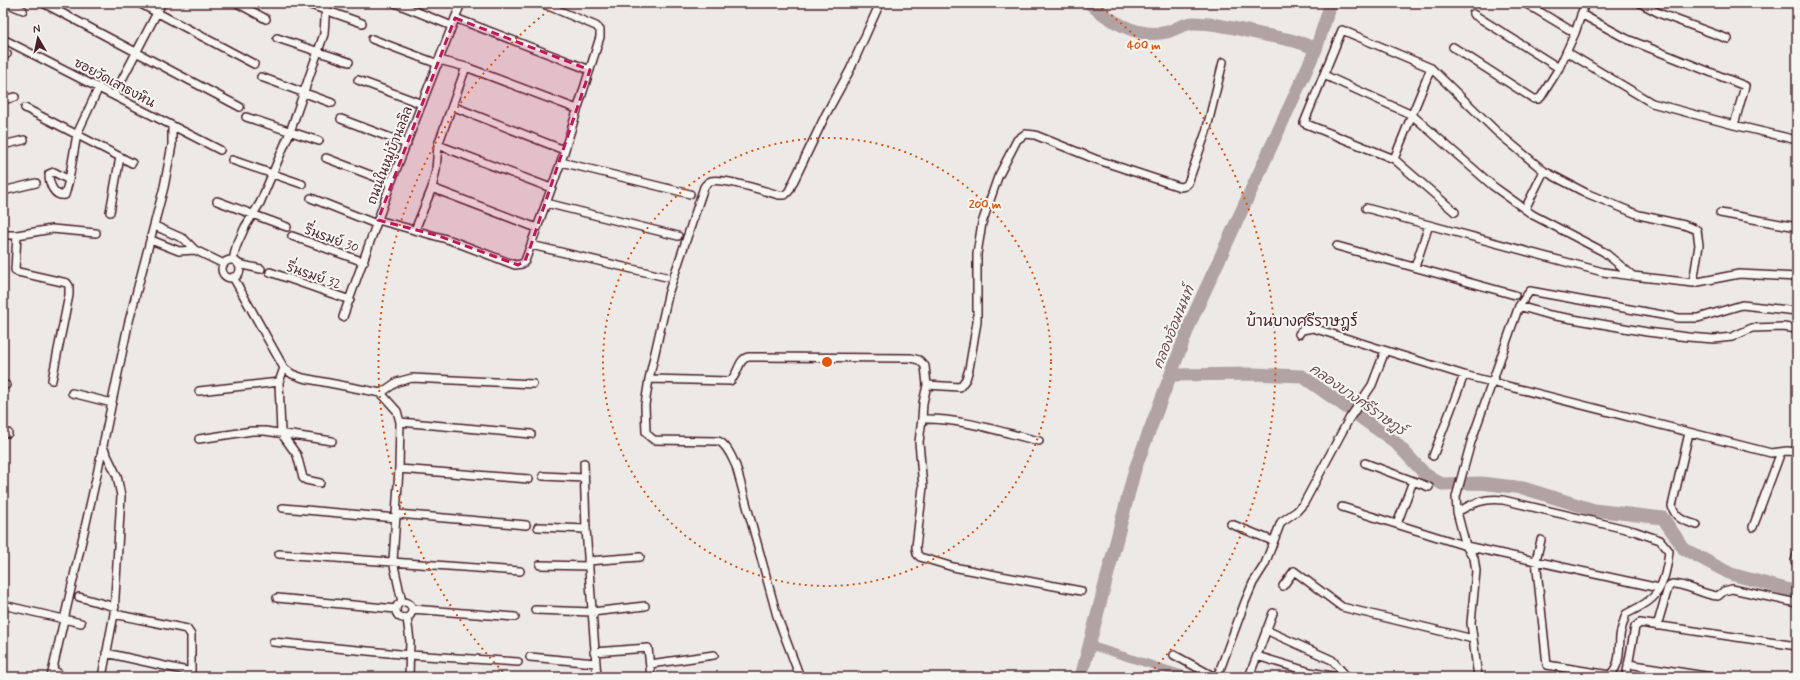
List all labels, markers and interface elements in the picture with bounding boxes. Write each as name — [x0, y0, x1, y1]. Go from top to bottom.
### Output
north arrow — [18, 18, 58, 58]
text: N — [32, 22, 41, 37]
text: 400 m — [1127, 38, 1161, 54]
street label: ซอยวัดเสาธงหิน — [71, 55, 159, 112]
street label: ถนนในหมู่บ้านลลิล — [362, 103, 417, 207]
text: 200 m — [969, 197, 1002, 213]
street label: รื่นรมย์ 30 — [302, 216, 363, 257]
street label: รื่นรมย์ 32 — [284, 254, 345, 294]
water label: คลองอ้อมนนท์ — [1148, 280, 1200, 371]
district label: บ้านบางศรีราษฎร์ — [1246, 311, 1358, 332]
centre of rings — [820, 355, 834, 369]
water label: คลองบางศรีราษฎร์ — [1306, 359, 1412, 442]

